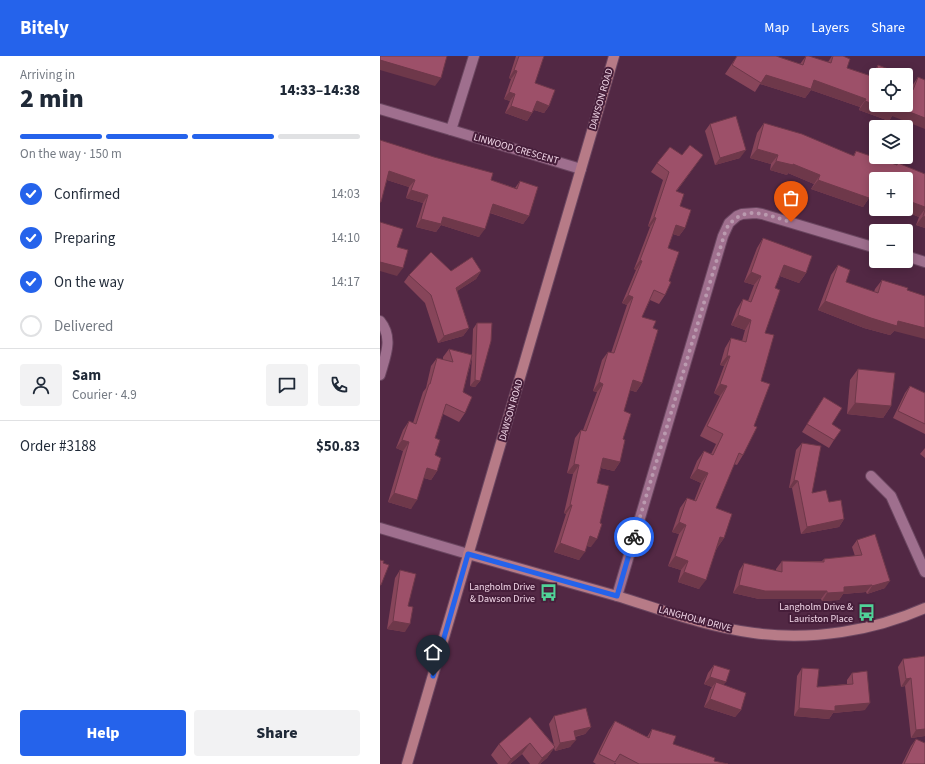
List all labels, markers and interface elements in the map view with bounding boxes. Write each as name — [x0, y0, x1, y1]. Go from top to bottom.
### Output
text: Bitely — [20, 15, 69, 42]
text: Map — [764, 18, 789, 38]
text: Layers — [811, 18, 849, 38]
text: Share — [871, 18, 905, 38]
text: Arriving in — [20, 66, 75, 84]
street label: DAWSON ROAD — [586, 67, 616, 131]
map controls — [869, 68, 913, 268]
button: locate — [869, 68, 913, 112]
text: 2 min — [20, 80, 84, 117]
text: 14:33–14:38 — [279, 80, 360, 101]
button: layers — [869, 120, 913, 164]
street label: LINWOOD CRESCENT — [472, 130, 561, 168]
text: On the way · 150 m — [20, 145, 122, 163]
button: + — [869, 172, 913, 216]
pin — [774, 181, 808, 222]
icon: check — [20, 183, 42, 205]
text: Confirmed — [54, 184, 120, 205]
text: 14:03 — [331, 185, 360, 203]
icon: bag — [780, 187, 802, 209]
button: − — [869, 224, 913, 268]
icon: check — [20, 227, 42, 249]
text: Preparing — [54, 228, 115, 249]
text: 14:10 — [331, 229, 360, 247]
icon: check — [20, 271, 42, 293]
text: On the way — [54, 272, 124, 293]
text: 14:17 — [331, 273, 360, 291]
text: Delivered — [54, 316, 113, 337]
button: person — [20, 364, 62, 406]
button: chat — [266, 364, 308, 406]
button: phone — [318, 364, 360, 406]
text: Sam — [72, 365, 101, 386]
street label: DAWSON ROAD — [496, 378, 526, 442]
text: Courier · 4.9 — [72, 386, 137, 404]
text: Order #3188 — [20, 436, 96, 457]
text: $50.83 — [316, 436, 360, 457]
courier — [614, 517, 654, 557]
icon: bike — [623, 526, 645, 548]
place label: Langholm Drive & Dawson Drive — [469, 580, 535, 606]
bus stop icon: Langholm Drive & Dawson Drive — [538, 583, 558, 603]
place label: Langholm Drive & Lauriston Place — [779, 600, 853, 626]
street label: LANGHOLM DRIVE — [657, 603, 733, 635]
bus stop icon: Langholm Drive & Lauriston Place — [856, 603, 876, 623]
pin — [416, 635, 450, 676]
icon: home — [422, 641, 444, 663]
button: Help — [20, 710, 186, 756]
button: Share — [194, 710, 360, 756]

